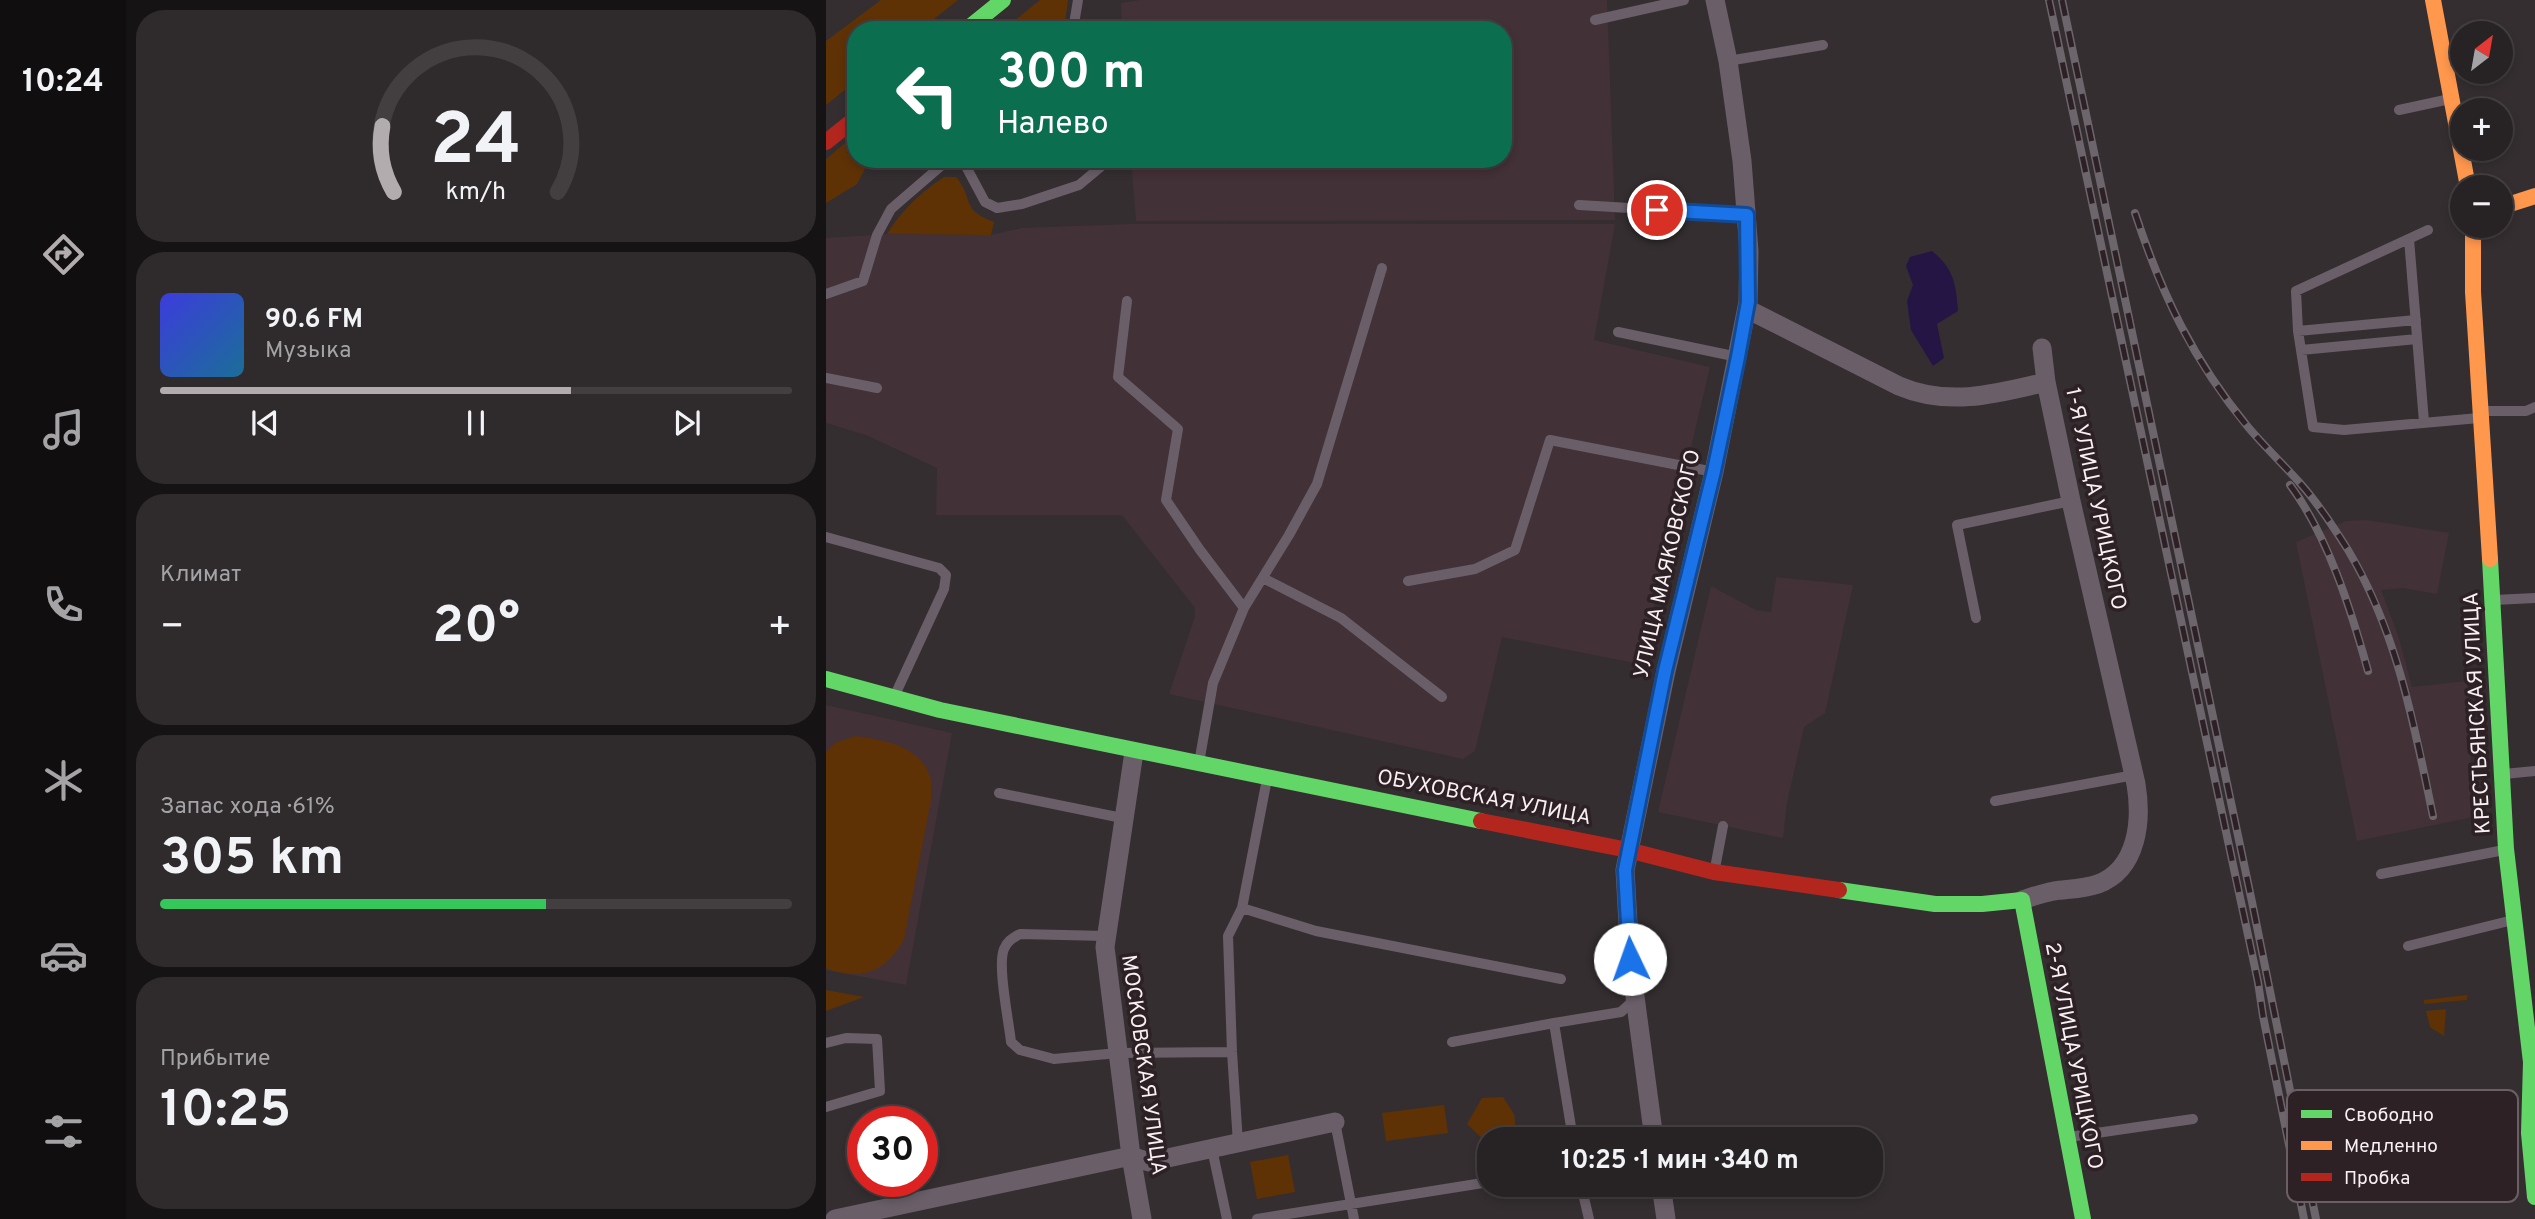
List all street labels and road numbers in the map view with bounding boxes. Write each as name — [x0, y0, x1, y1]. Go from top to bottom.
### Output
street label: 1-Я УЛИЦА УРИЦКОГО — [2058, 385, 2132, 613]
street label: УЛИЦА МАЯКОВСКОГО — [1629, 447, 1707, 681]
street label: КРЕСТЬЯНСКАЯ УЛИЦА — [2458, 591, 2498, 835]
street label: ОБУХОВСКАЯ УЛИЦА — [1375, 764, 1593, 832]
street label: 2-Я УЛИЦА УРИЦКОГО — [2038, 940, 2108, 1172]
street label: МОСКОВСКАЯ УЛИЦА — [1114, 953, 1172, 1177]

